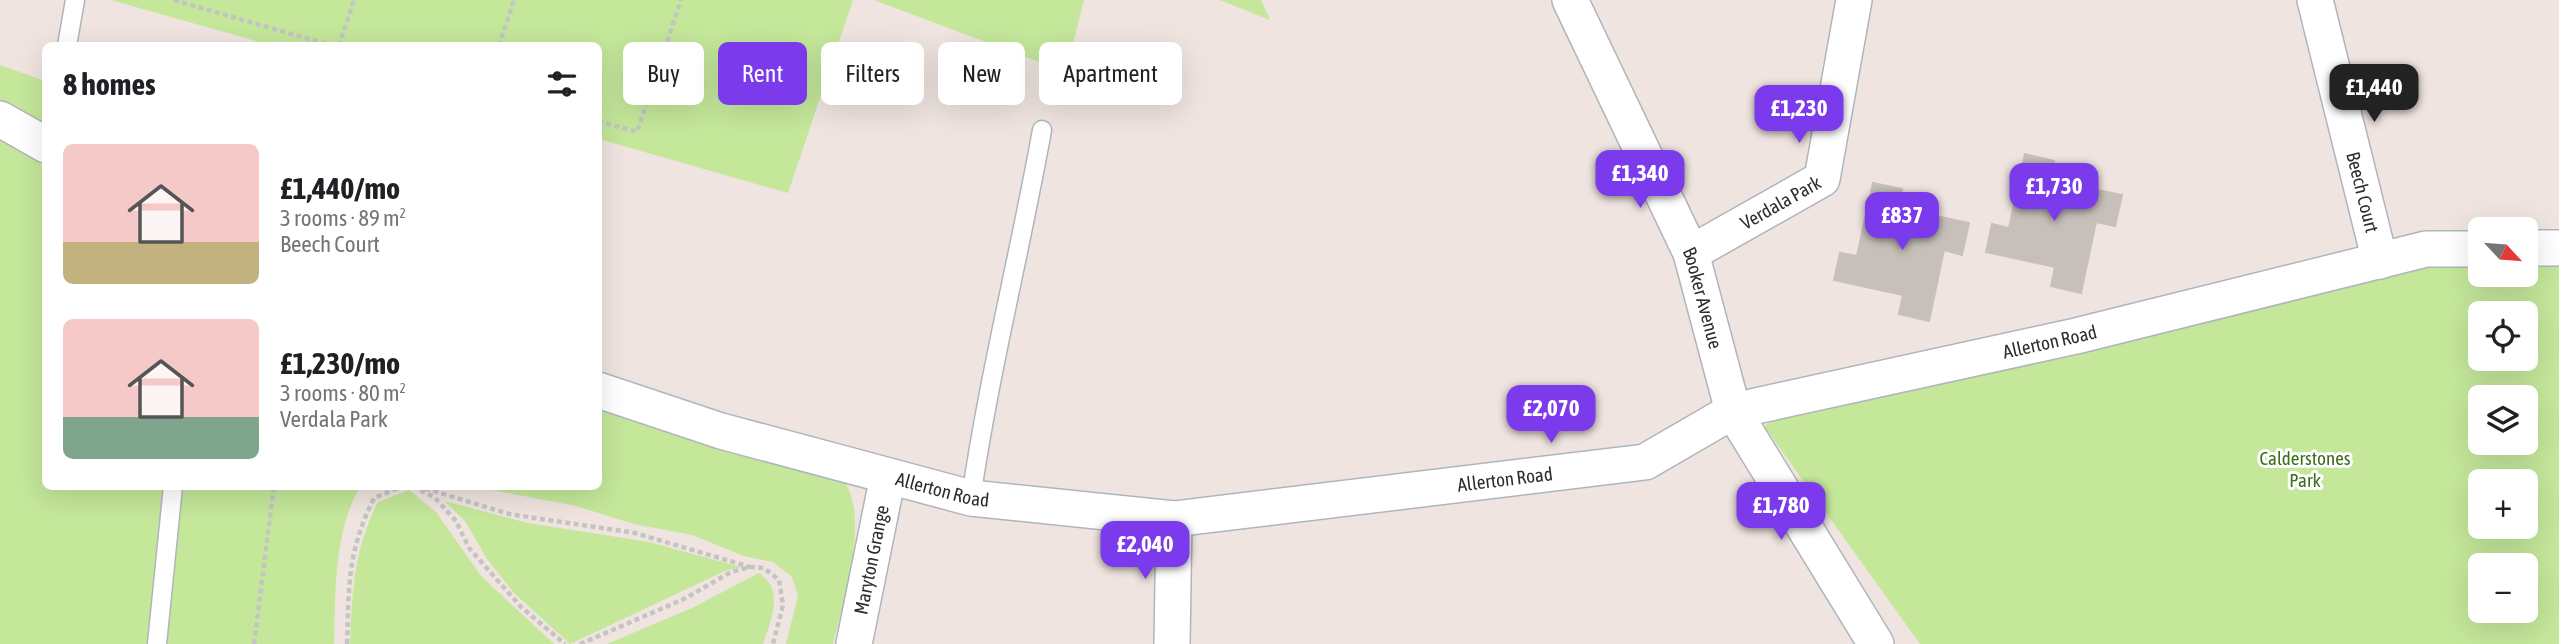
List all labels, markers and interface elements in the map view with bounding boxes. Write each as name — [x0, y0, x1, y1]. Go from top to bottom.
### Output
chip: Buy — [623, 42, 704, 105]
chip: Rent — [718, 42, 807, 105]
chip: Filters — [821, 42, 924, 105]
chip: New — [938, 42, 1025, 105]
chip: Apartment — [1039, 42, 1182, 105]
pin: £1,440 — [2317, 64, 2431, 124]
icon: filters — [543, 65, 581, 103]
text: 8 homes — [63, 67, 156, 101]
text: £1,440 — [2346, 74, 2403, 100]
pin: £1,230 — [1742, 86, 1856, 145]
text: £1,230 — [1771, 95, 1828, 121]
street label: Beech Court — [2342, 149, 2383, 235]
pin: £1,340 — [1583, 150, 1697, 210]
text: £1,340 — [1612, 160, 1669, 186]
pin: £1,730 — [1997, 164, 2111, 223]
text: £1,440/mo — [280, 171, 400, 205]
street label: Verdala Park — [1736, 171, 1825, 234]
icon: home — [119, 172, 203, 256]
text: £1,730 — [2026, 173, 2083, 199]
pin: £837 — [1861, 192, 1943, 252]
text: £837 — [1881, 202, 1923, 228]
text: 3 rooms · 89 m² — [280, 205, 406, 231]
north arrow — [2468, 217, 2538, 287]
map controls — [2468, 217, 2538, 623]
text: Beech Court — [280, 231, 380, 257]
street label: Booker Avenue — [1679, 243, 1727, 351]
button: locate — [2468, 301, 2538, 371]
street label: Allerton Road — [2001, 320, 2099, 363]
text: £1,230/mo — [280, 346, 400, 380]
icon: home — [119, 347, 203, 431]
text: 3 rooms · 80 m² — [280, 380, 406, 406]
button: layers — [2468, 385, 2538, 455]
pin: £2,070 — [1494, 386, 1608, 445]
text: £2,070 — [1523, 395, 1580, 421]
text: Verdala Park — [280, 406, 388, 432]
park label: Calderstones Park — [2260, 447, 2351, 491]
street label: Allerton Road — [1456, 462, 1554, 496]
street label: Allerton Road — [893, 467, 990, 511]
button: + — [2468, 469, 2538, 539]
pin: £1,780 — [1724, 482, 1838, 542]
text: £1,780 — [1753, 492, 1810, 518]
street label: Maryton Grange — [849, 503, 893, 616]
pin: £2,040 — [1088, 522, 1202, 581]
text: £2,040 — [1117, 531, 1174, 557]
button: − — [2468, 553, 2538, 623]

